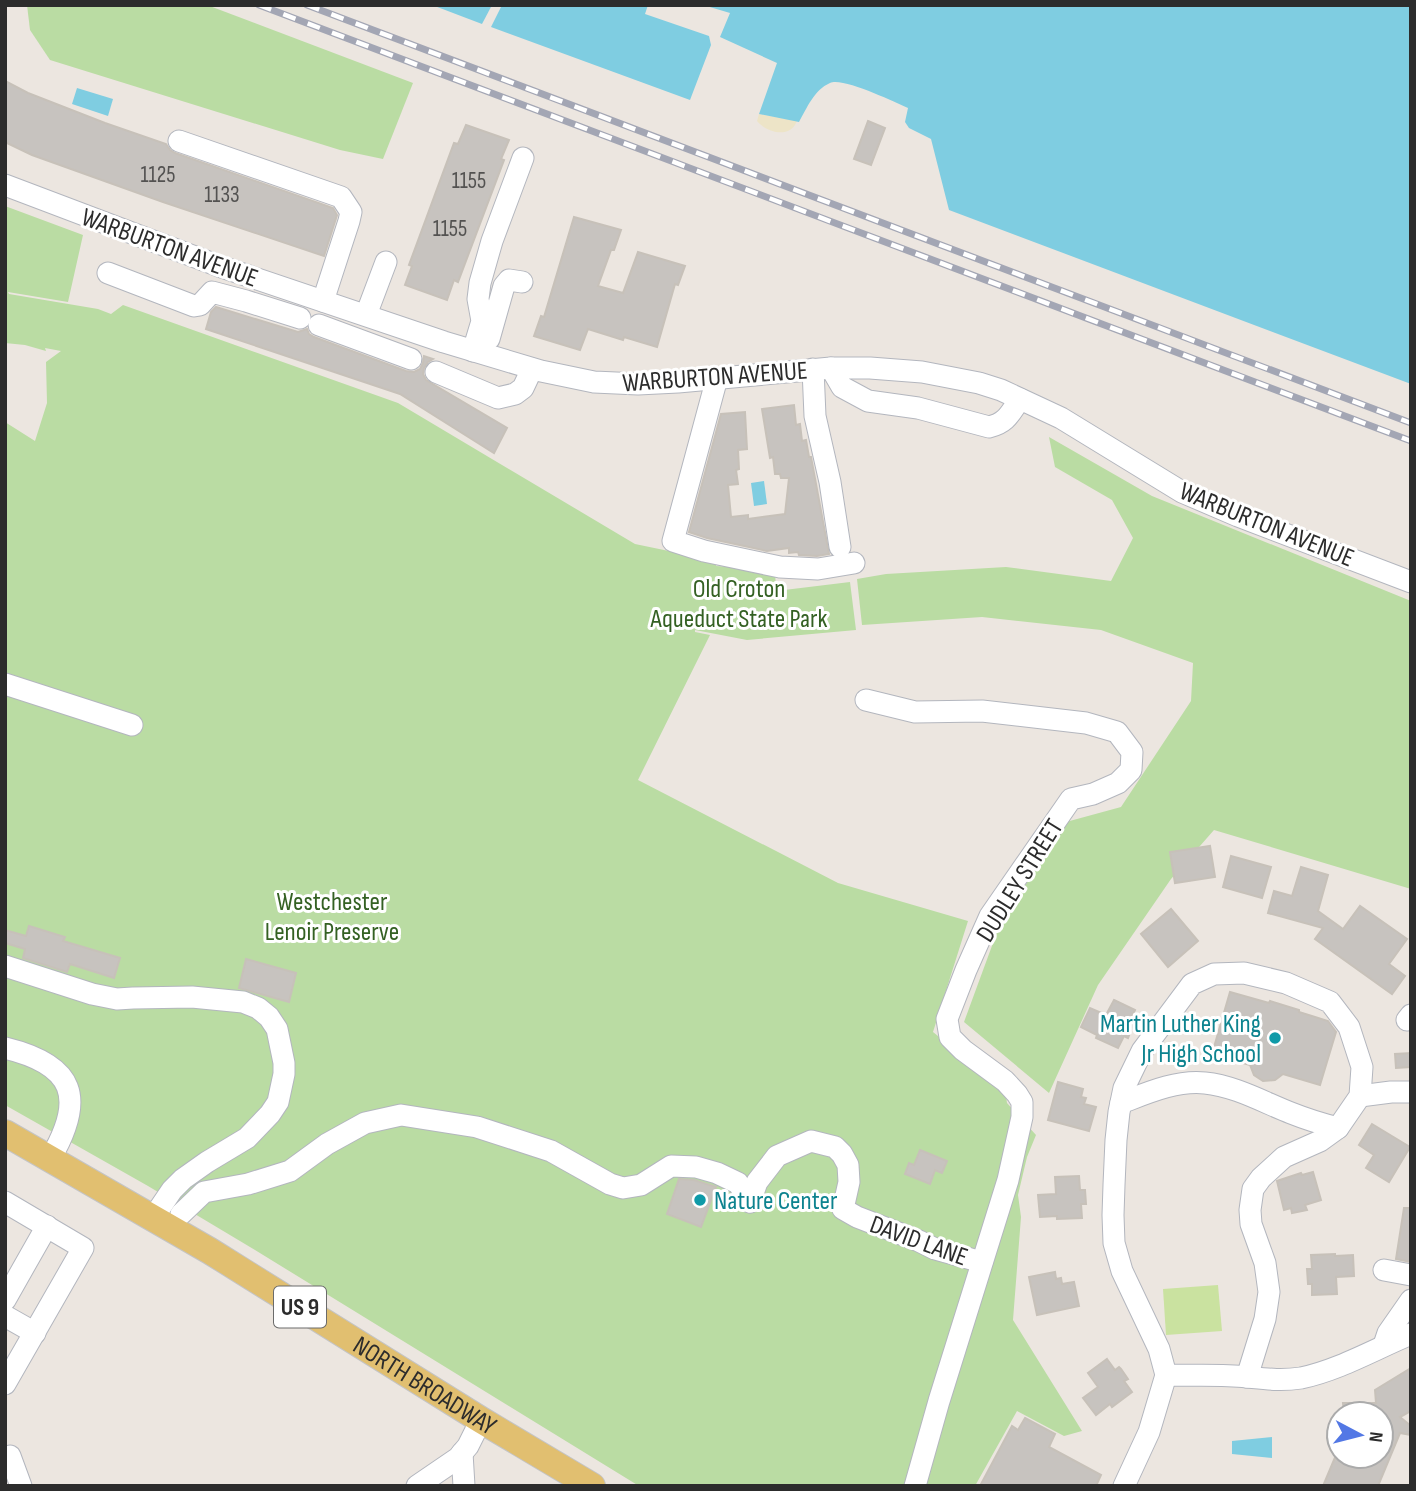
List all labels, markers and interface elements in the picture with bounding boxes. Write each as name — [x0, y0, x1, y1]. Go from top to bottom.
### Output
house number: 1125 — [140, 161, 176, 189]
house number: 1155 — [452, 167, 486, 195]
house number: 1133 — [204, 181, 240, 209]
street label: WARBURTON AVENUE — [77, 202, 262, 295]
house number: 1155 — [433, 215, 467, 243]
street label: WARBURTON AVENUE — [622, 356, 809, 399]
street label: WARBURTON AVENUE — [1175, 476, 1358, 575]
park label: Old Croton Aqueduct State Park — [650, 574, 828, 635]
street label: DUDLEY STREET — [970, 814, 1070, 948]
park label: Westchester Lenoir Preserve — [265, 887, 399, 948]
place label: Martin Luther King Jr High School — [1100, 1009, 1261, 1070]
marker: Martin Luther King Jr High School — [1267, 1030, 1283, 1046]
place label: Nature Center — [714, 1186, 838, 1217]
marker: Nature Center — [692, 1192, 708, 1208]
street label: DAVID LANE — [865, 1209, 972, 1273]
road number: US 9 — [274, 1287, 326, 1328]
street label: NORTH BROADWAY — [347, 1330, 502, 1443]
north arrow — [1325, 1400, 1395, 1470]
text: N — [1363, 1430, 1387, 1443]

